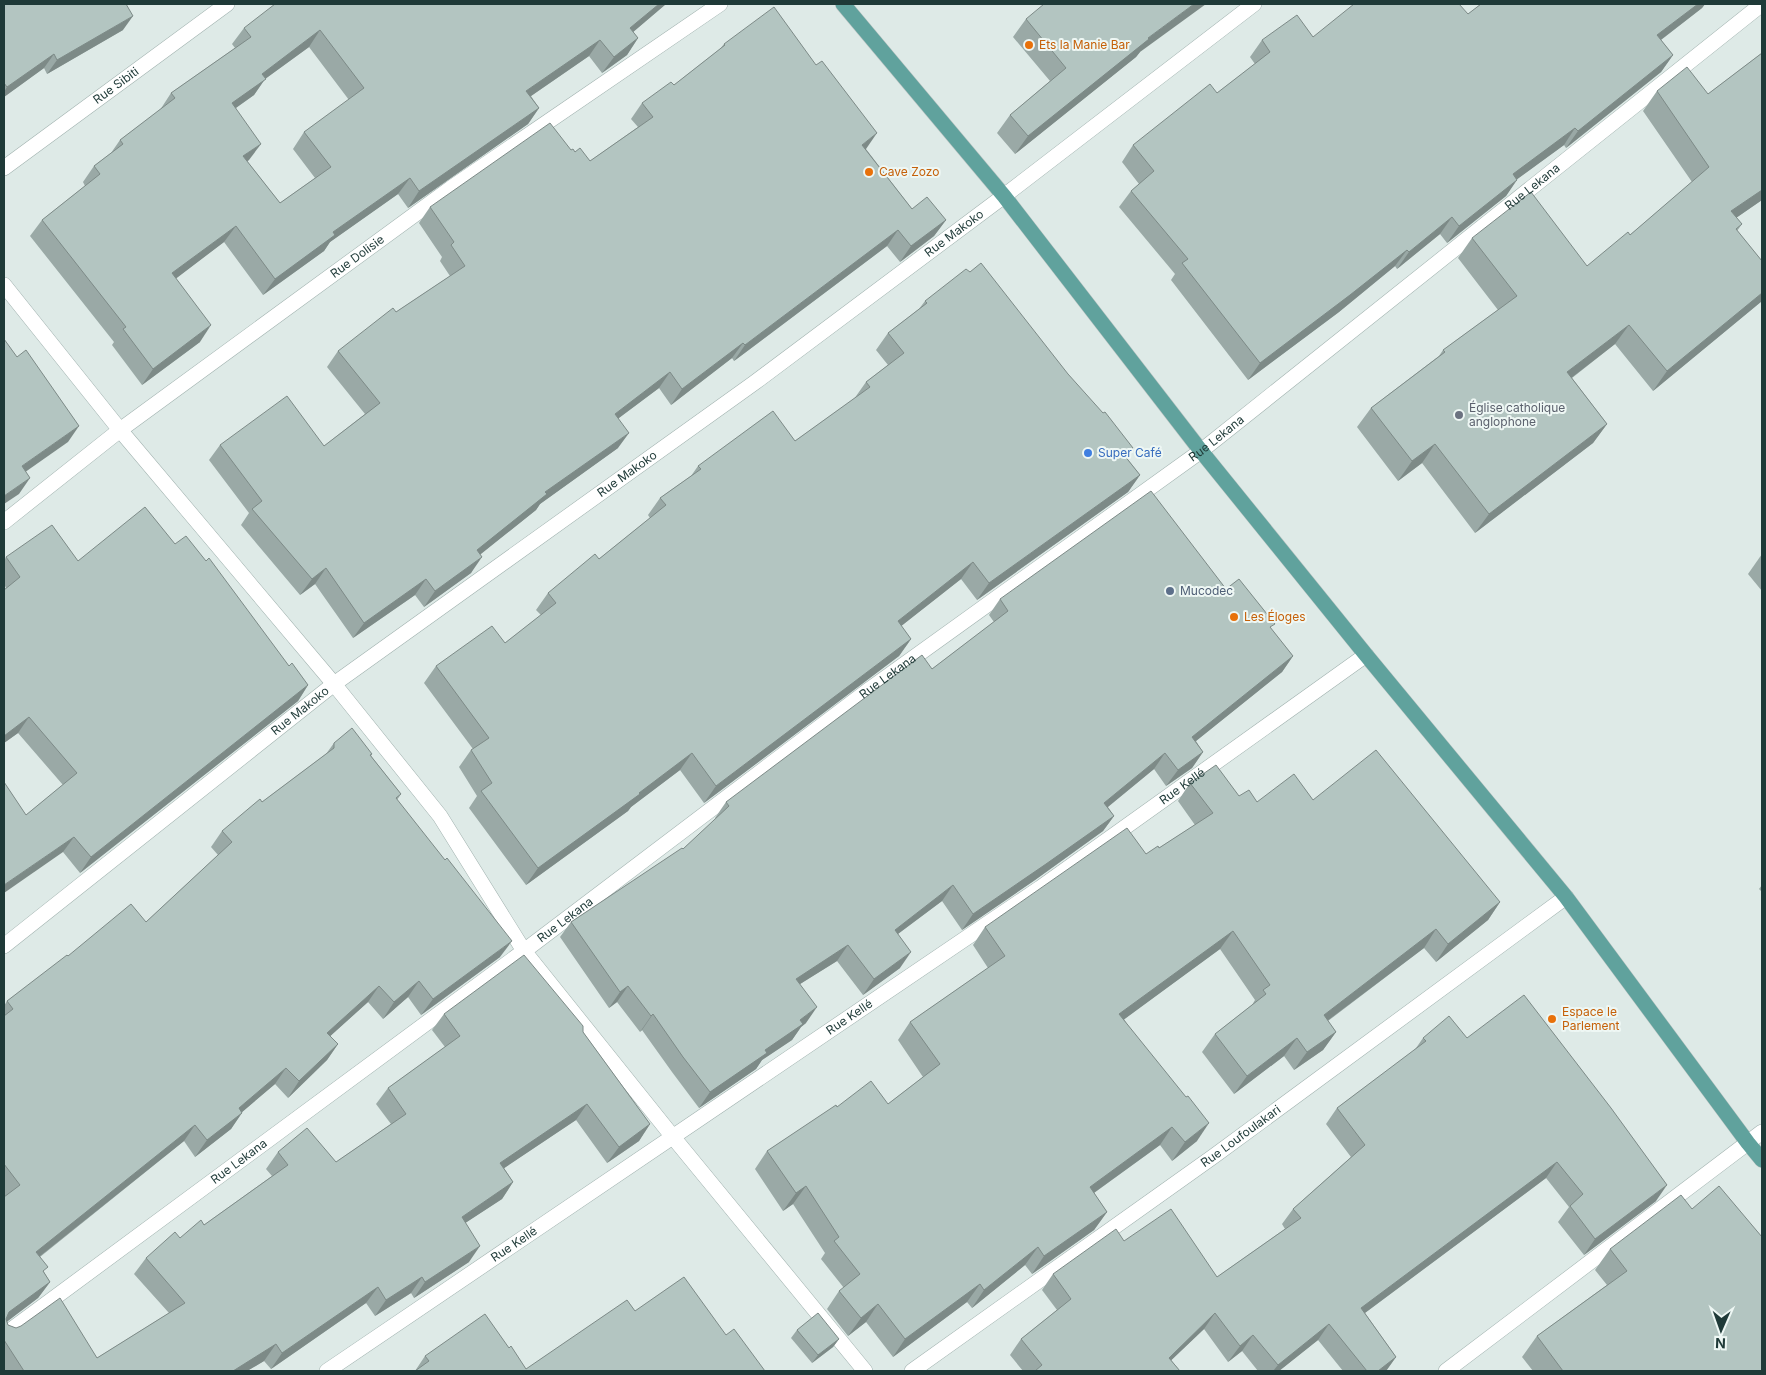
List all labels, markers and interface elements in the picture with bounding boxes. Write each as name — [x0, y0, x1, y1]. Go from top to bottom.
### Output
place label: Ets la Manie Bar — [1039, 37, 1130, 52]
marker: Ets la Manie Bar — [1023, 39, 1035, 51]
street label: Rue Sibiti — [90, 63, 142, 107]
street label: Rue Lekana — [1502, 160, 1563, 213]
place label: Cave Zozo — [879, 164, 939, 179]
marker: Cave Zozo — [863, 166, 875, 178]
street label: Rue Makoko — [921, 206, 986, 260]
street label: Rue Dolisie — [327, 231, 387, 281]
place label: Église catholique anglophone — [1469, 400, 1565, 429]
marker: Église catholique anglophone — [1453, 409, 1465, 421]
street label: Rue Lekana — [1186, 412, 1247, 464]
place label: Super Café — [1098, 445, 1162, 460]
street label: Rue Makoko — [594, 447, 660, 500]
marker: Super Café — [1082, 447, 1094, 459]
place label: Mucodec — [1180, 583, 1233, 598]
marker: Mucodec — [1164, 585, 1176, 597]
place label: Les Éloges — [1244, 609, 1306, 624]
marker: Les Éloges — [1228, 611, 1240, 623]
street label: Rue Lekana — [856, 651, 918, 702]
street label: Rue Makoko — [268, 683, 332, 738]
street label: Rue Kellé — [1156, 765, 1208, 807]
street label: Rue Lekana — [534, 894, 596, 945]
street label: Rue Kellé — [823, 996, 875, 1038]
place label: Espace le Parlement — [1562, 1004, 1620, 1033]
marker: Espace le Parlement — [1546, 1013, 1558, 1025]
street label: Rue Loufoulakari — [1198, 1102, 1283, 1170]
street label: Rue Lekana — [208, 1135, 270, 1187]
street label: Rue Kellé — [488, 1223, 540, 1265]
north arrow — [1696, 1305, 1746, 1355]
text: N — [1715, 1335, 1726, 1352]

